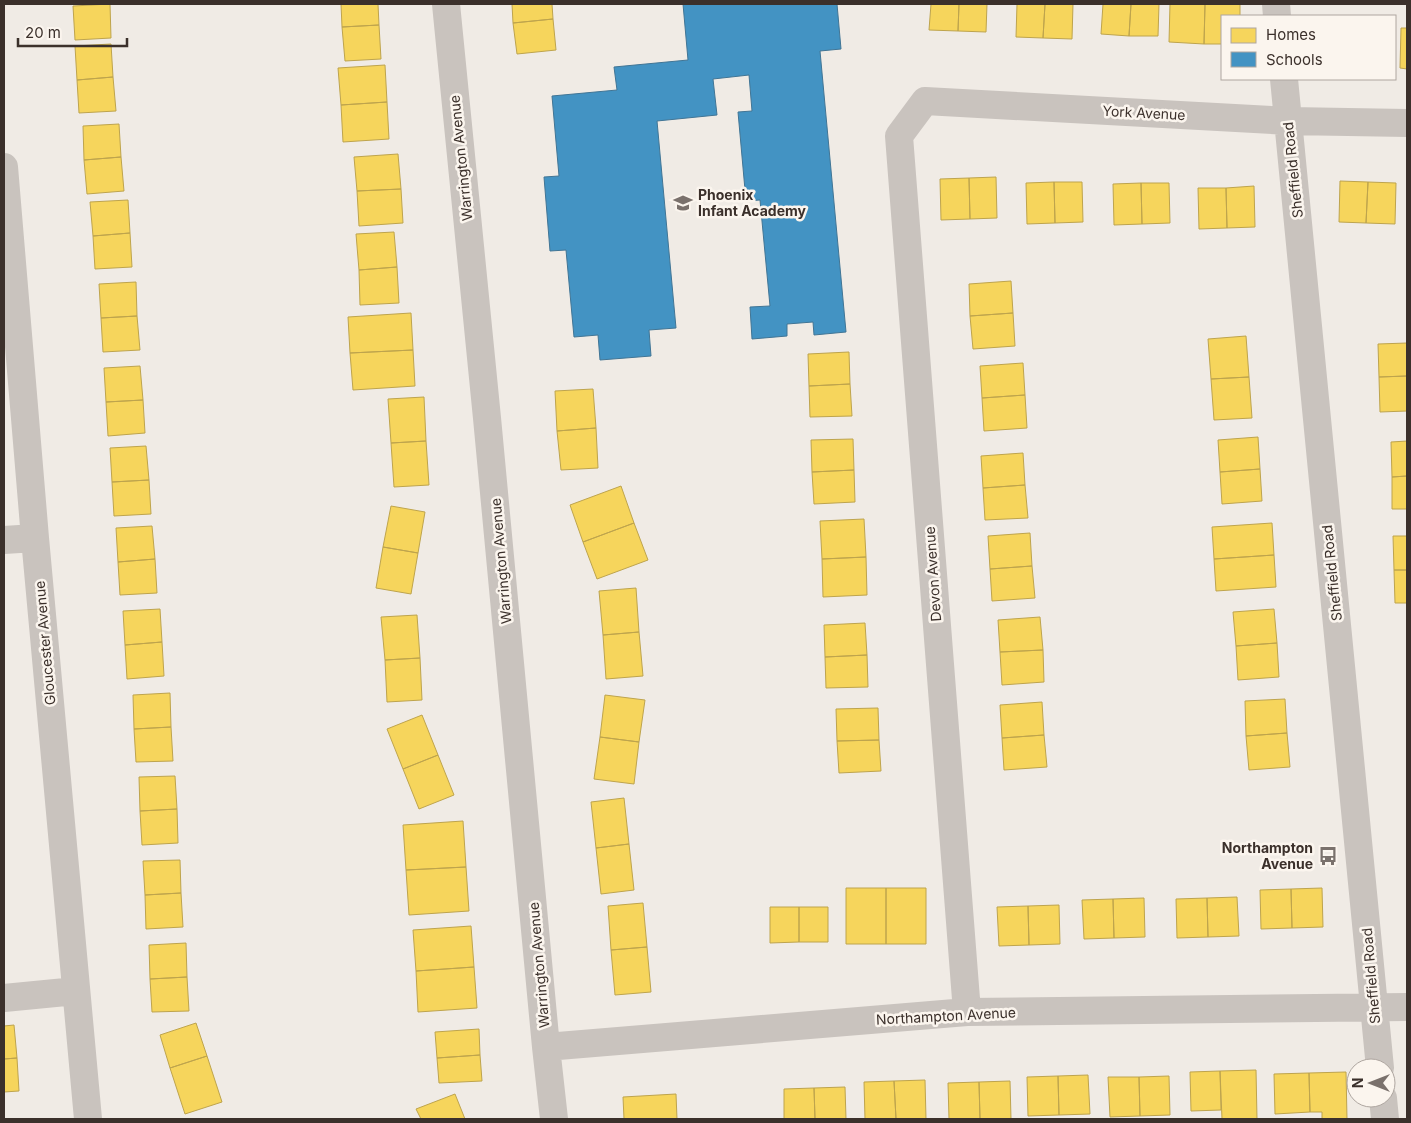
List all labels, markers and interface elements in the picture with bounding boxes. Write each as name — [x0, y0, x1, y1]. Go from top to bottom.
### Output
scale bar — [18, 15, 126, 47]
legend — [1221, 15, 1396, 80]
text: 20 m — [25, 23, 61, 42]
text: Homes — [1266, 25, 1316, 44]
text: Schools — [1266, 50, 1323, 69]
street label: Warrington Avenue — [445, 94, 476, 222]
street label: York Avenue — [1102, 102, 1186, 123]
street label: Sheffield Road — [1279, 121, 1306, 219]
place label: Phoenix Infant Academy — [698, 186, 807, 219]
school or university icon: Phoenix Infant Academy — [672, 192, 694, 214]
street label: Warrington Avenue — [487, 497, 514, 625]
street label: Sheffield Road — [1318, 524, 1345, 622]
street label: Devon Avenue — [921, 526, 944, 622]
street label: Gloucester Avenue — [31, 580, 58, 706]
place label: Northampton Avenue — [1222, 839, 1313, 872]
bus stop icon: Northampton Avenue — [1317, 845, 1339, 867]
street label: Warrington Avenue — [525, 901, 552, 1029]
street label: Sheffield Road — [1358, 927, 1383, 1025]
street label: Northampton Avenue — [876, 1003, 1016, 1028]
north arrow — [1346, 1058, 1396, 1108]
text: N — [1349, 1078, 1366, 1088]

